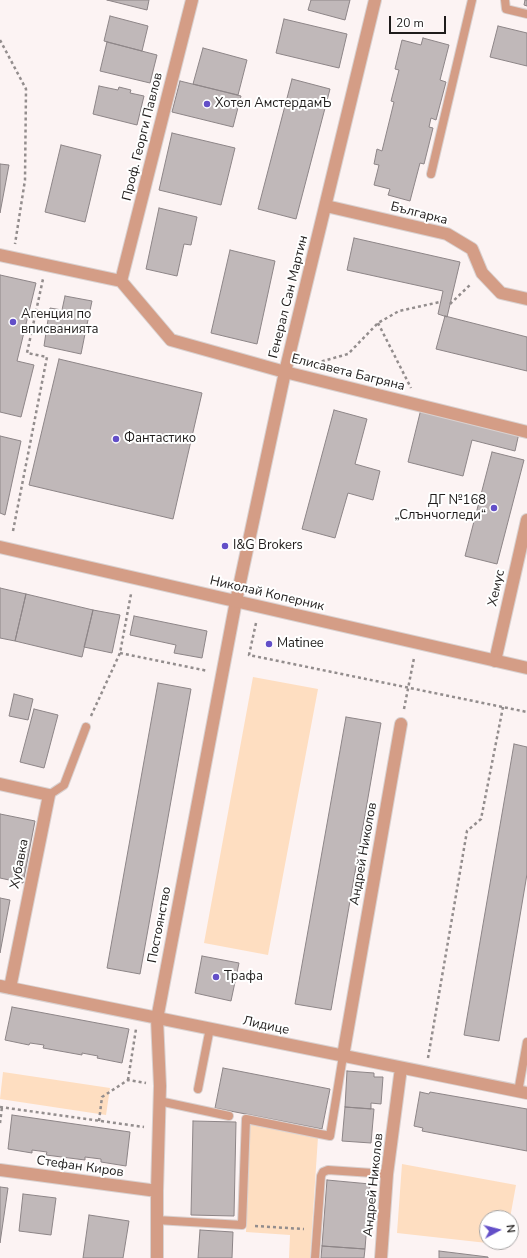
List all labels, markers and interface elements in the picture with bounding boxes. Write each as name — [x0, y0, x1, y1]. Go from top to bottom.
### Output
scale bar — [391, 8, 448, 34]
text: 20 m — [396, 15, 424, 31]
street label: Проф. Георги Павлов — [120, 71, 166, 203]
place label: Хотел АмстердамЪ — [215, 96, 332, 112]
marker: Хотел АмстердамЪ — [202, 99, 212, 109]
street label: Българка — [389, 199, 449, 229]
street label: Генерал Сан Мартин — [266, 234, 312, 360]
place label: Агенция по вписванията — [21, 307, 99, 338]
marker: Агенция по вписванията — [8, 317, 18, 327]
street label: Елисавета Багряна — [290, 351, 406, 395]
place label: Фантастико — [124, 431, 196, 447]
marker: Фантастико — [111, 434, 121, 444]
place label: ДГ №168 „Слънчогледи“ — [395, 493, 486, 524]
marker: ДГ №168 „Слънчогледи“ — [489, 503, 499, 513]
place label: I&G Brokers — [233, 538, 303, 554]
marker: I&G Brokers — [220, 541, 230, 551]
street label: Хемус — [485, 568, 509, 608]
street label: Николай Коперник — [208, 573, 326, 615]
place label: Matinee — [277, 636, 324, 652]
marker: Matinee — [264, 639, 274, 649]
street label: Андрей Николов — [347, 801, 381, 907]
street label: Хубавка — [8, 838, 32, 890]
street label: Постоянство — [145, 885, 175, 965]
place label: Трафа — [224, 969, 263, 985]
marker: Трафа — [211, 972, 221, 982]
street label: Лидице — [241, 1013, 291, 1039]
street label: Андрей Николов — [361, 1132, 387, 1238]
street label: Стефан Киров — [35, 1153, 125, 1181]
north arrow — [479, 1210, 519, 1250]
text: N — [502, 1224, 518, 1234]

